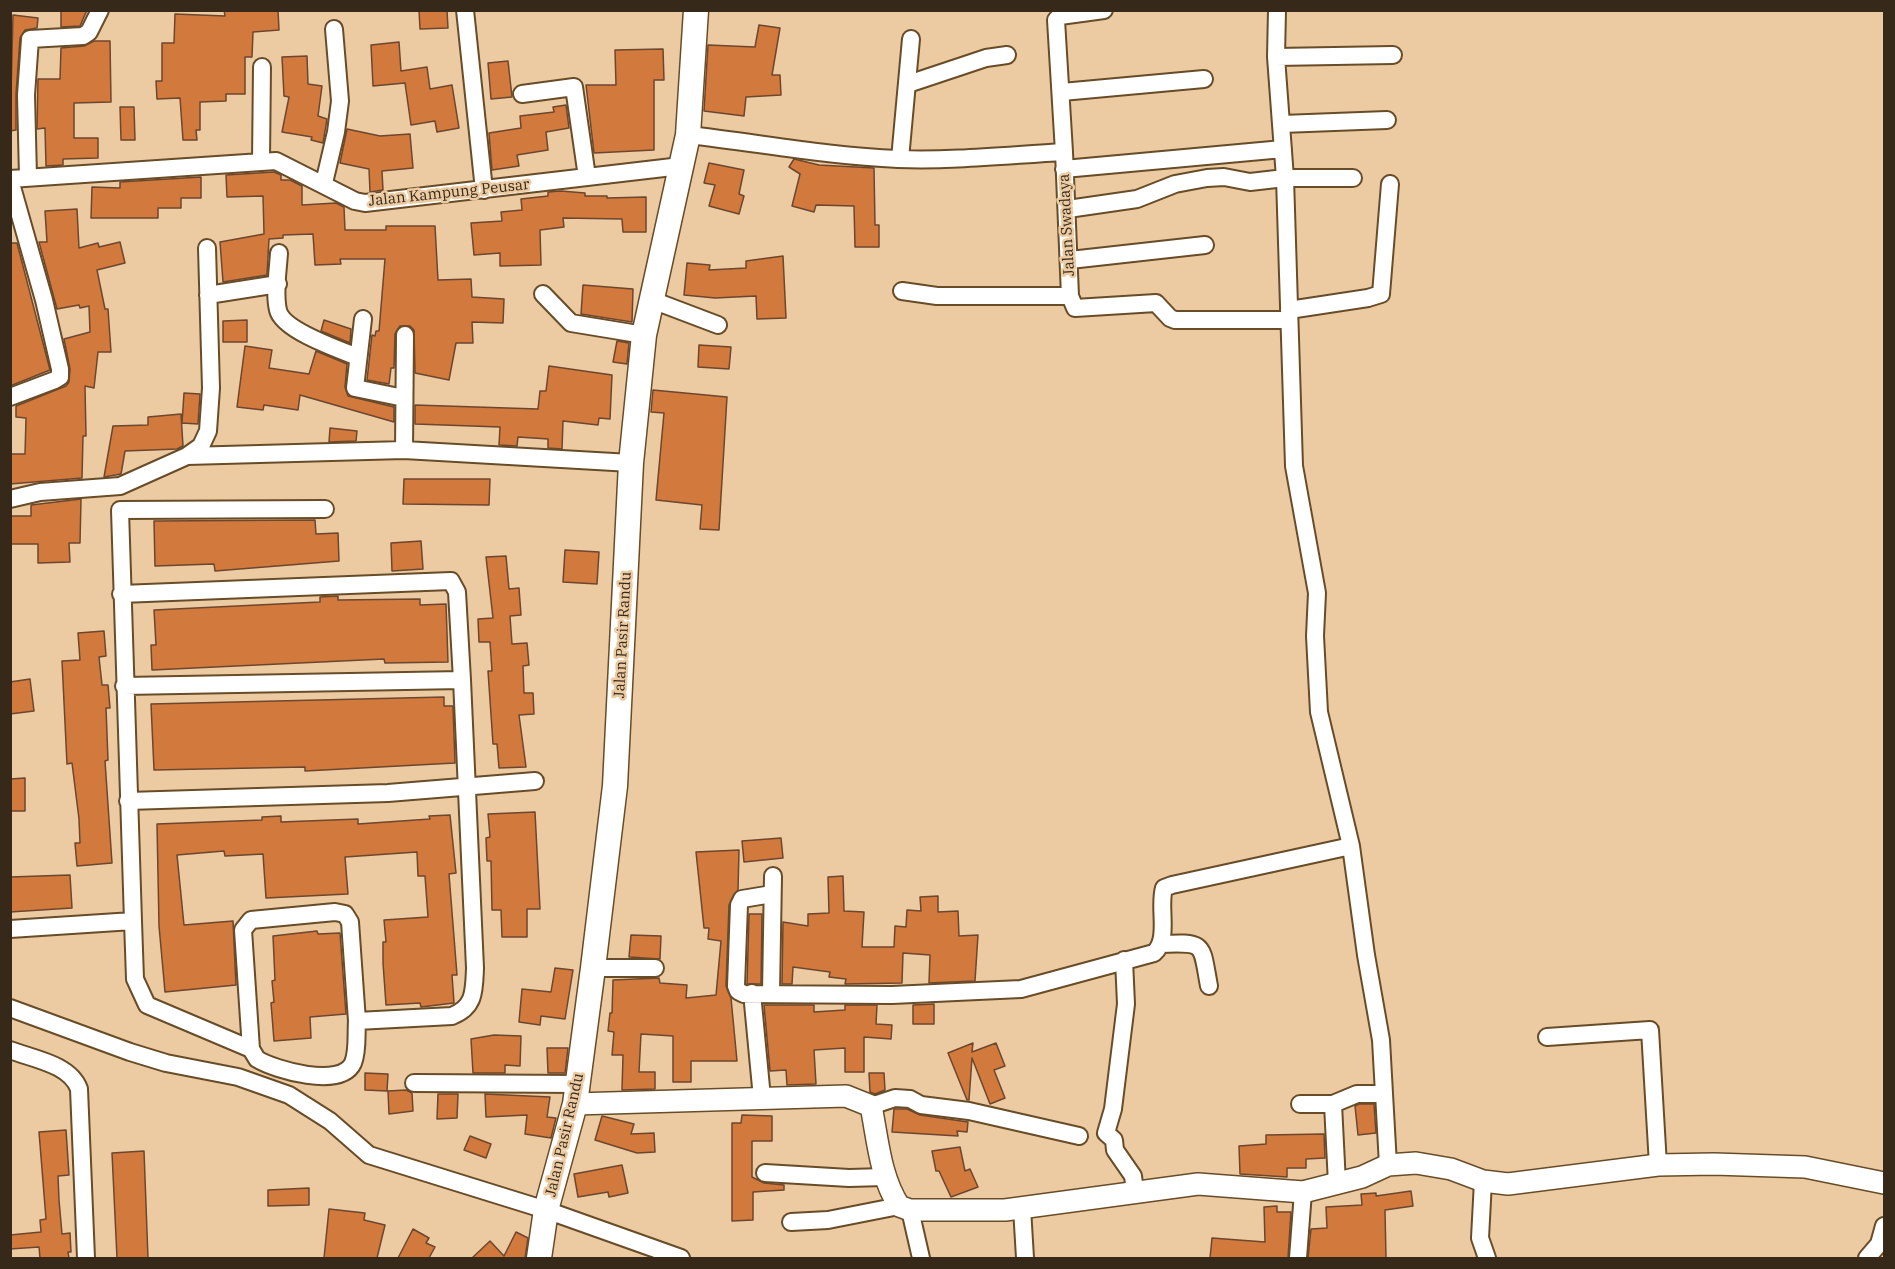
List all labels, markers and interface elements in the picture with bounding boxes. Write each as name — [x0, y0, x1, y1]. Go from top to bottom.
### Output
street label: Jalan Swadaya — [1055, 173, 1079, 277]
street label: Jalan Kampung Peusar — [368, 176, 530, 210]
street label: Jalan Pasir Randu — [611, 571, 635, 699]
street label: Jalan Pasir Randu — [542, 1071, 588, 1199]

